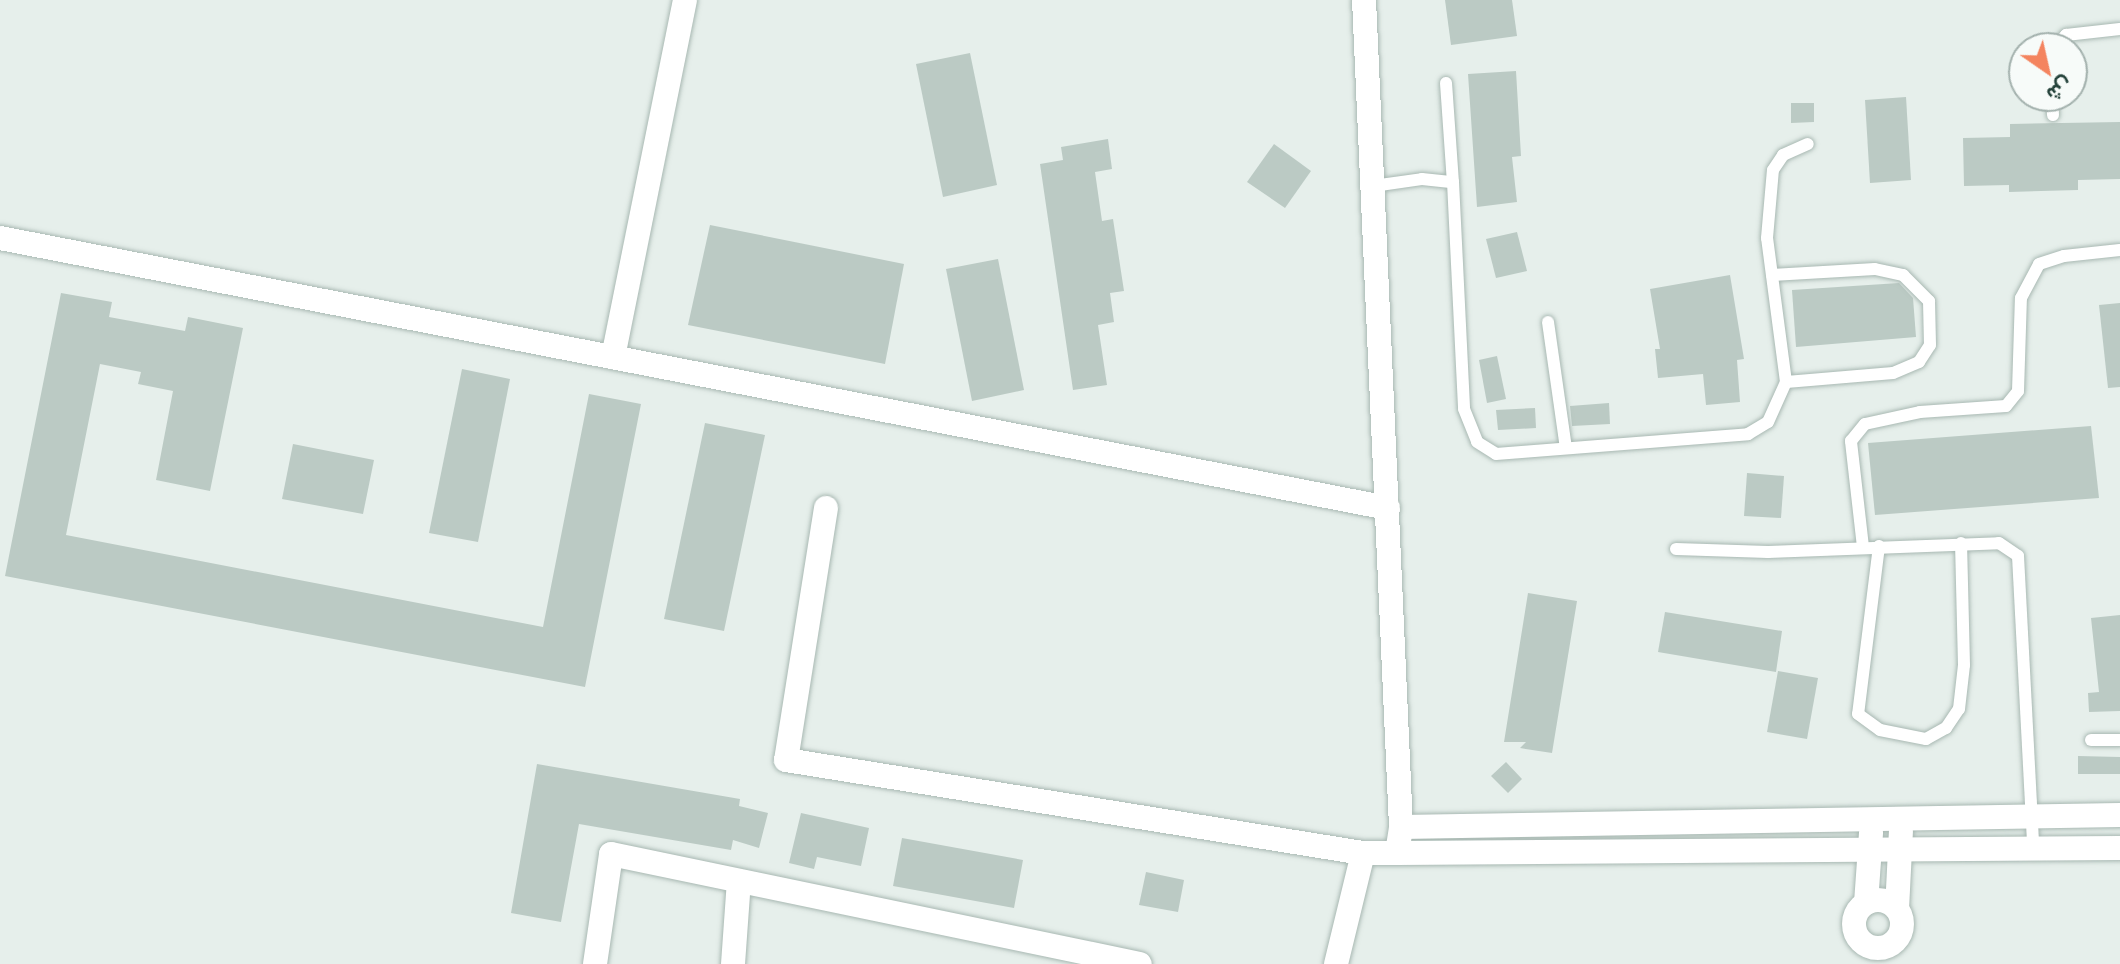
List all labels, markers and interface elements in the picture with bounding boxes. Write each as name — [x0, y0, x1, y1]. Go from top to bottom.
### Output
north arrow — [2008, 32, 2088, 112]
text: ش — [2042, 71, 2079, 109]

